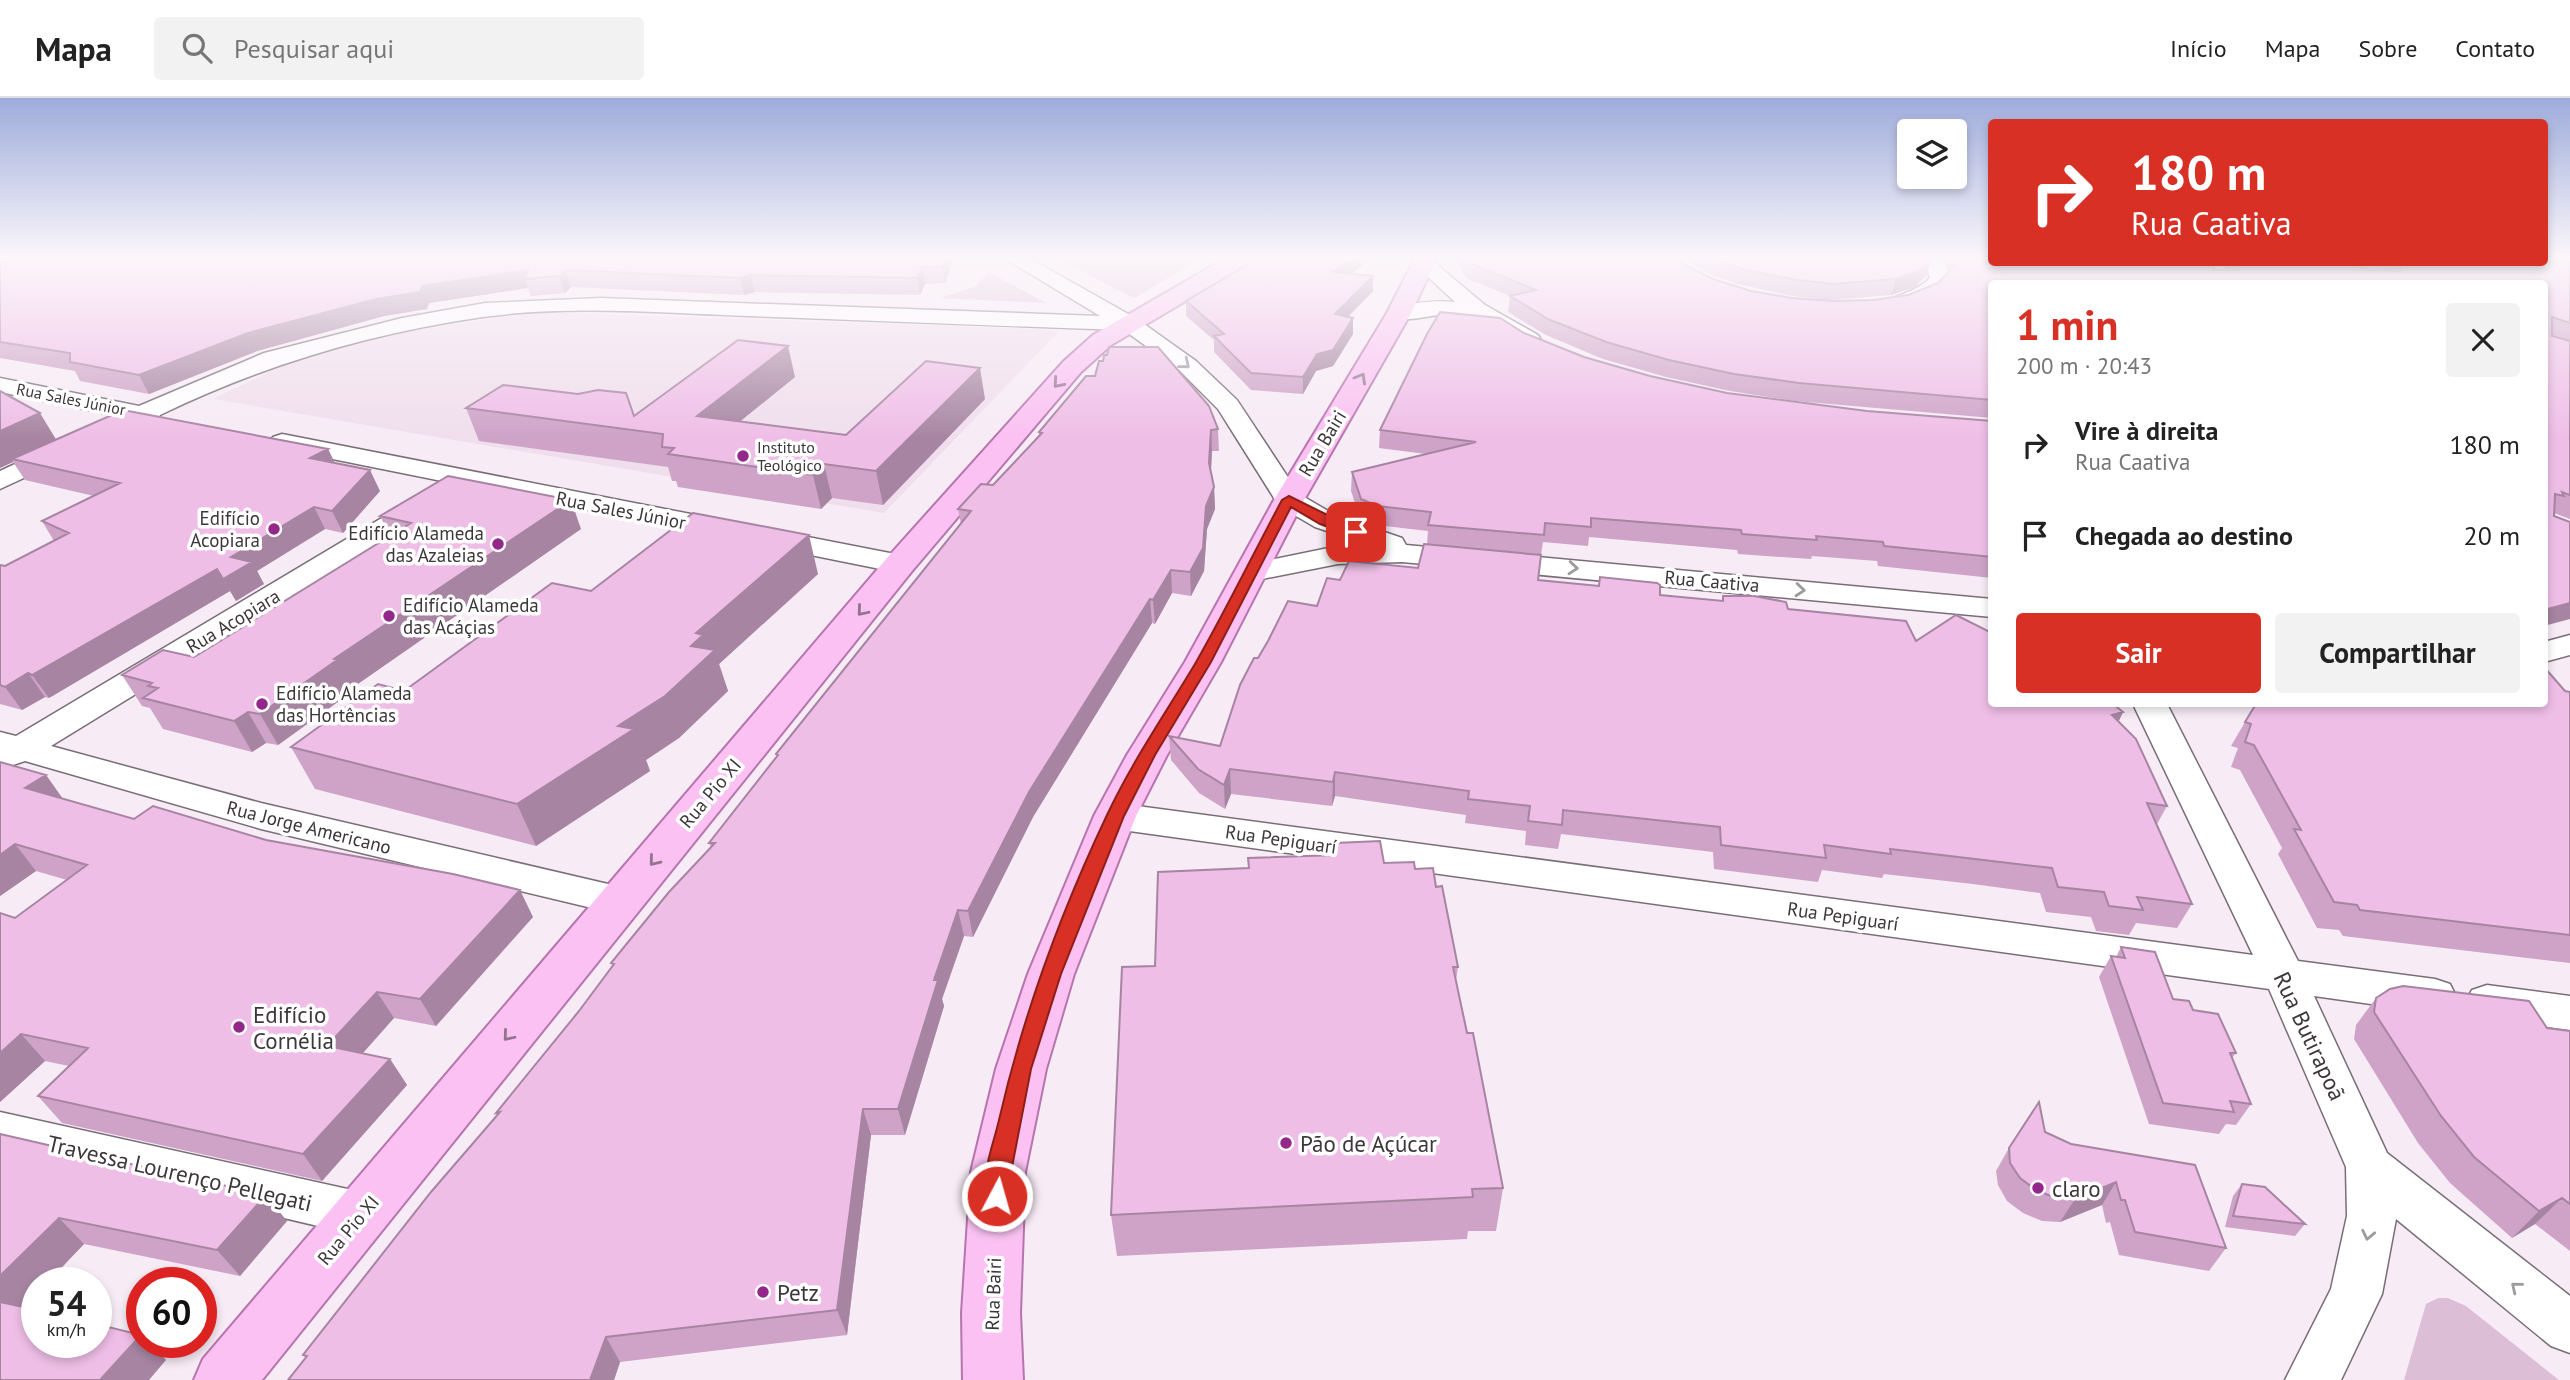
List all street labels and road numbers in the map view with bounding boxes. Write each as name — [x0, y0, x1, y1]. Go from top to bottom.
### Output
street label: Rua Sales Júnior — [15, 379, 128, 419]
street label: Rua Bairi — [1293, 406, 1351, 480]
street label: Rua Sales Júnior — [554, 486, 688, 534]
street label: Rua Caativa — [1663, 565, 1761, 597]
street label: Rua Acopiara — [182, 584, 284, 658]
street label: Rua Pio XI — [674, 753, 746, 833]
street label: Rua Jorge Americano — [224, 795, 394, 859]
street label: Rua Pepiguarí — [1224, 819, 1338, 859]
street label: Rua Pepiguarí — [1786, 896, 1900, 936]
street label: Rua Butirapoã — [2268, 967, 2352, 1105]
street label: Travessa Lourenço Pellegati — [45, 1128, 315, 1218]
street label: Rua Pio XI — [312, 1190, 384, 1270]
street label: Rua Bairi — [980, 1257, 1006, 1331]

